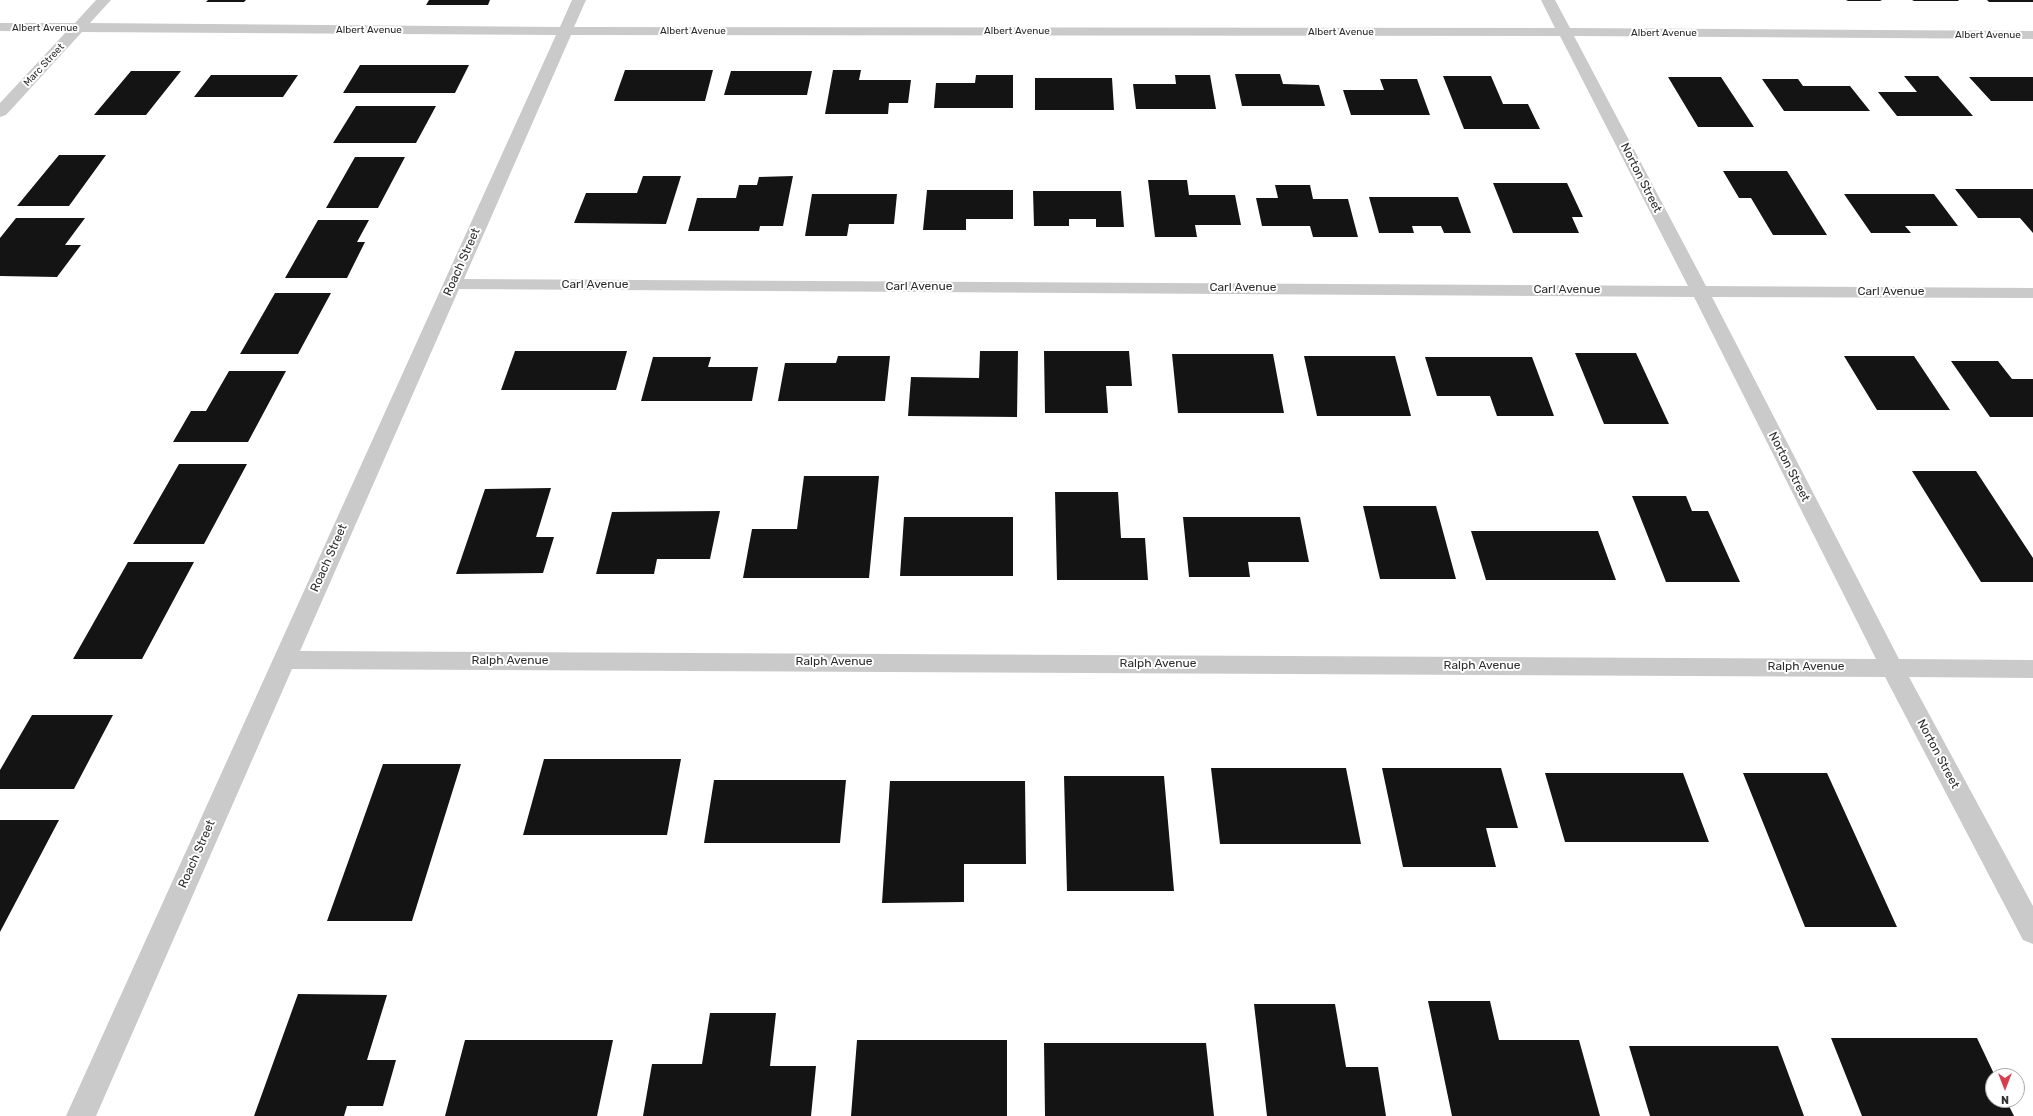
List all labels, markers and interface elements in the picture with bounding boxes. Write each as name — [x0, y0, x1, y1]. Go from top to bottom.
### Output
street label: Albert Avenue — [12, 22, 78, 34]
street label: Albert Avenue — [336, 24, 402, 36]
street label: Albert Avenue — [660, 25, 726, 37]
street label: Albert Avenue — [984, 25, 1050, 37]
street label: Albert Avenue — [1308, 26, 1374, 38]
street label: Albert Avenue — [1631, 27, 1697, 39]
street label: Albert Avenue — [1955, 29, 2021, 41]
street label: Marc Street — [21, 41, 67, 89]
street label: Norton Street — [1617, 141, 1665, 215]
street label: Roach Street — [441, 226, 483, 298]
street label: Carl Avenue — [561, 278, 629, 292]
street label: Carl Avenue — [885, 280, 953, 294]
street label: Carl Avenue — [1209, 281, 1277, 295]
street label: Carl Avenue — [1533, 283, 1601, 297]
street label: Carl Avenue — [1857, 285, 1925, 299]
street label: Norton Street — [1765, 430, 1813, 504]
street label: Roach Street — [308, 522, 350, 594]
street label: Ralph Avenue — [472, 654, 548, 668]
street label: Ralph Avenue — [796, 655, 872, 669]
street label: Ralph Avenue — [1120, 657, 1196, 671]
street label: Ralph Avenue — [1444, 659, 1520, 673]
street label: Ralph Avenue — [1768, 660, 1844, 674]
street label: Norton Street — [1914, 717, 1962, 791]
street label: Roach Street — [176, 818, 218, 890]
north arrow — [1985, 1068, 2025, 1108]
text: N — [2001, 1093, 2009, 1106]

